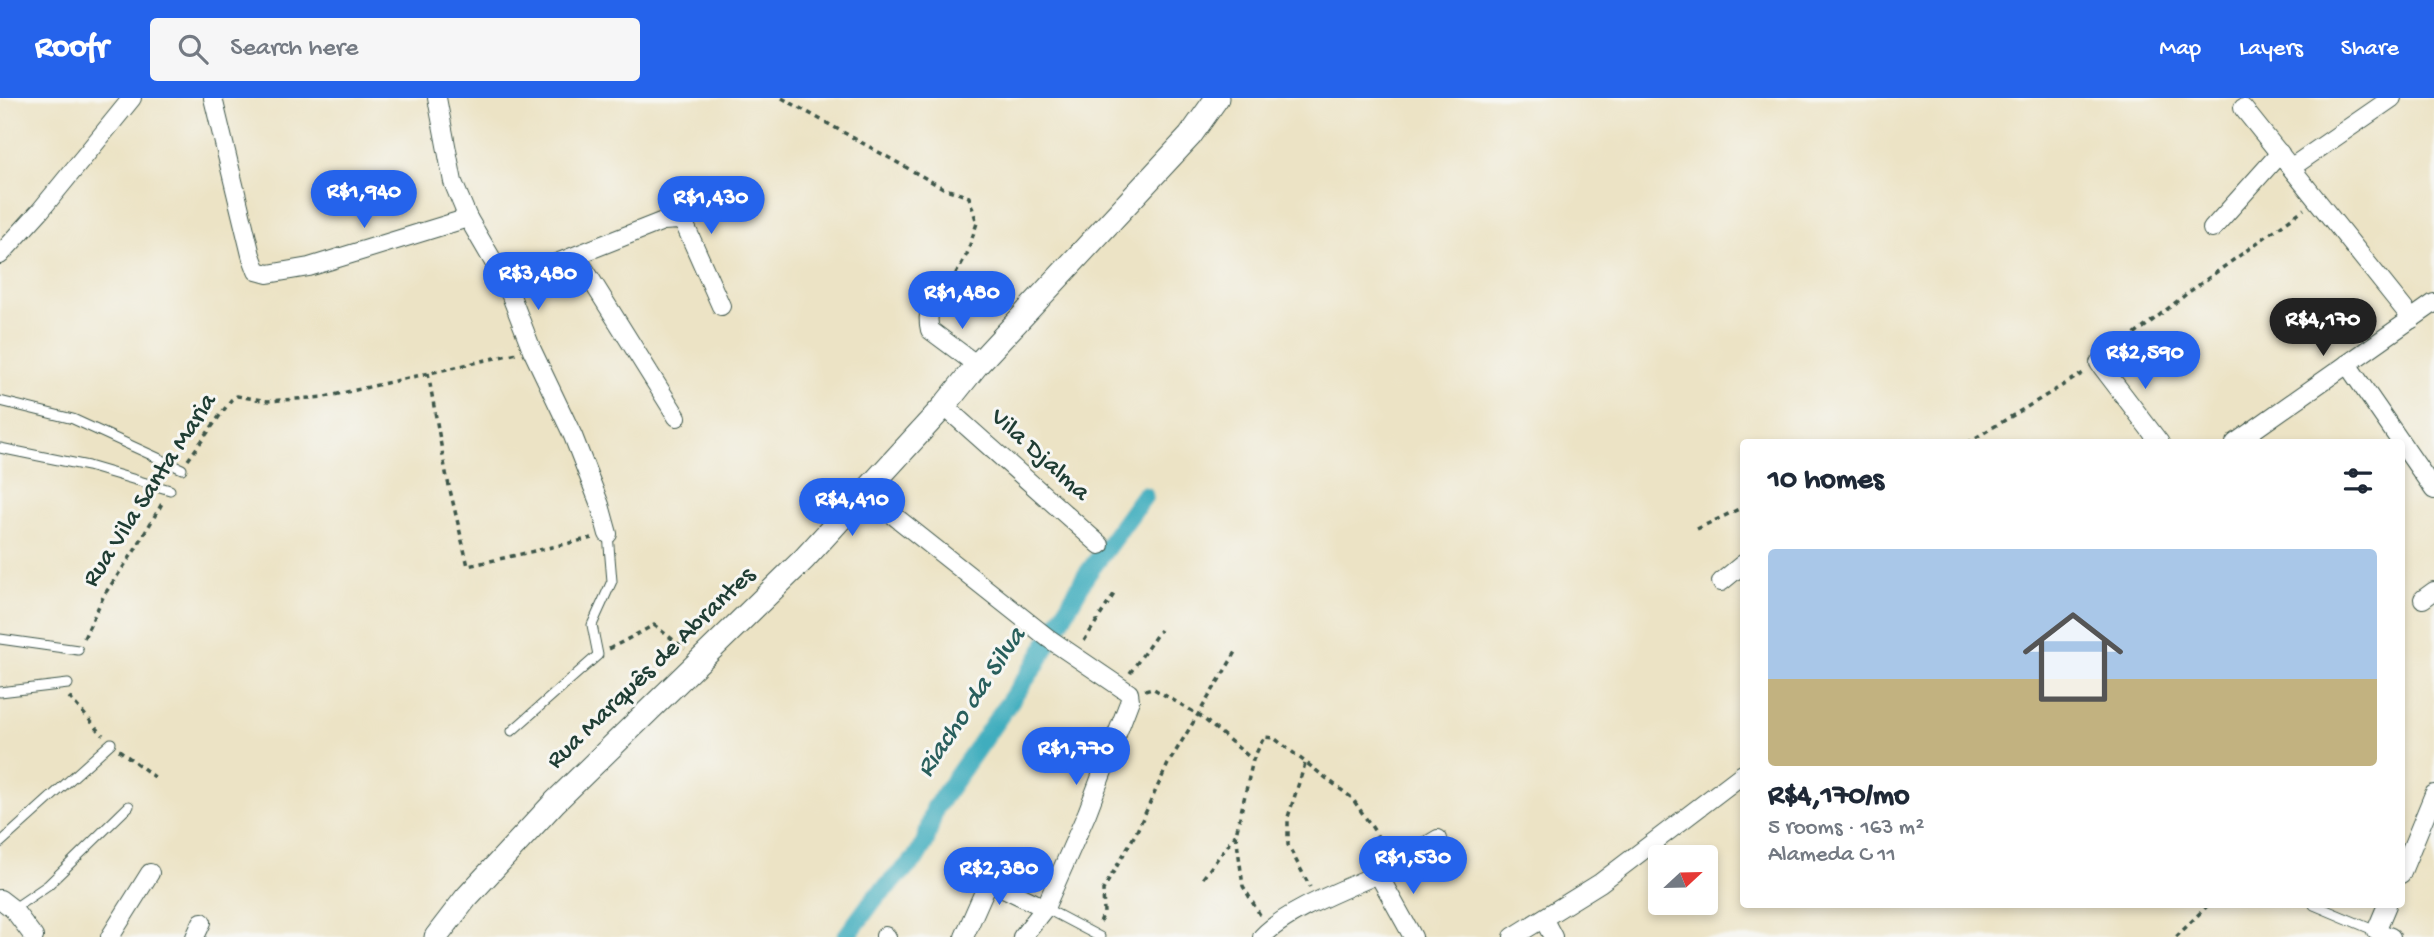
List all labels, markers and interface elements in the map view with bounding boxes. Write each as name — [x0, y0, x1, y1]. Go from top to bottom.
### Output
search box — [150, 18, 640, 81]
text: Roofr — [35, 30, 108, 68]
icon: search — [174, 30, 212, 68]
text: Search here — [230, 34, 358, 65]
text: Map — [2159, 35, 2201, 64]
text: Layers — [2239, 35, 2303, 64]
text: Share — [2341, 35, 2399, 64]
pin: R$1,940 — [299, 170, 429, 230]
pin: R$1,430 — [646, 176, 776, 236]
text: R$1,940 — [327, 179, 401, 206]
text: R$1,430 — [674, 185, 748, 212]
pin: R$3,480 — [473, 252, 603, 312]
text: R$3,480 — [499, 261, 577, 288]
pin: R$1,480 — [897, 272, 1027, 331]
text: R$1,480 — [924, 280, 1000, 307]
pin: R$4,170 — [2258, 299, 2388, 358]
text: R$4,170 — [2286, 307, 2360, 334]
pin: R$2,590 — [2080, 331, 2210, 391]
text: R$2,590 — [2106, 340, 2184, 367]
street label: Rua Vila Santa Maria — [77, 387, 226, 594]
street label: Vila Djalma — [982, 402, 1097, 510]
icon: filters — [2339, 462, 2377, 500]
text: 10 homes — [1768, 464, 1884, 499]
pin: R$4,410 — [787, 478, 917, 538]
text: R$4,410 — [815, 487, 889, 514]
street label: Rua Marquês de Abrantes — [541, 560, 764, 777]
icon: home — [2010, 594, 2136, 720]
water label: Riacho da Silva — [910, 621, 1035, 784]
pin: R$1,770 — [1011, 728, 1141, 787]
text: R$1,770 — [1038, 736, 1114, 763]
text: R$4,170/mo — [1768, 780, 1910, 815]
text: 5 rooms · 163 m² — [1768, 815, 1924, 842]
pin: R$1,530 — [1348, 836, 1478, 896]
text: Alameda C 11 — [1768, 842, 1896, 869]
text: R$1,530 — [1375, 845, 1451, 872]
north arrow — [1648, 845, 1718, 915]
map controls — [1648, 845, 1718, 915]
pin: R$2,380 — [934, 848, 1064, 907]
text: R$2,380 — [960, 856, 1038, 883]

